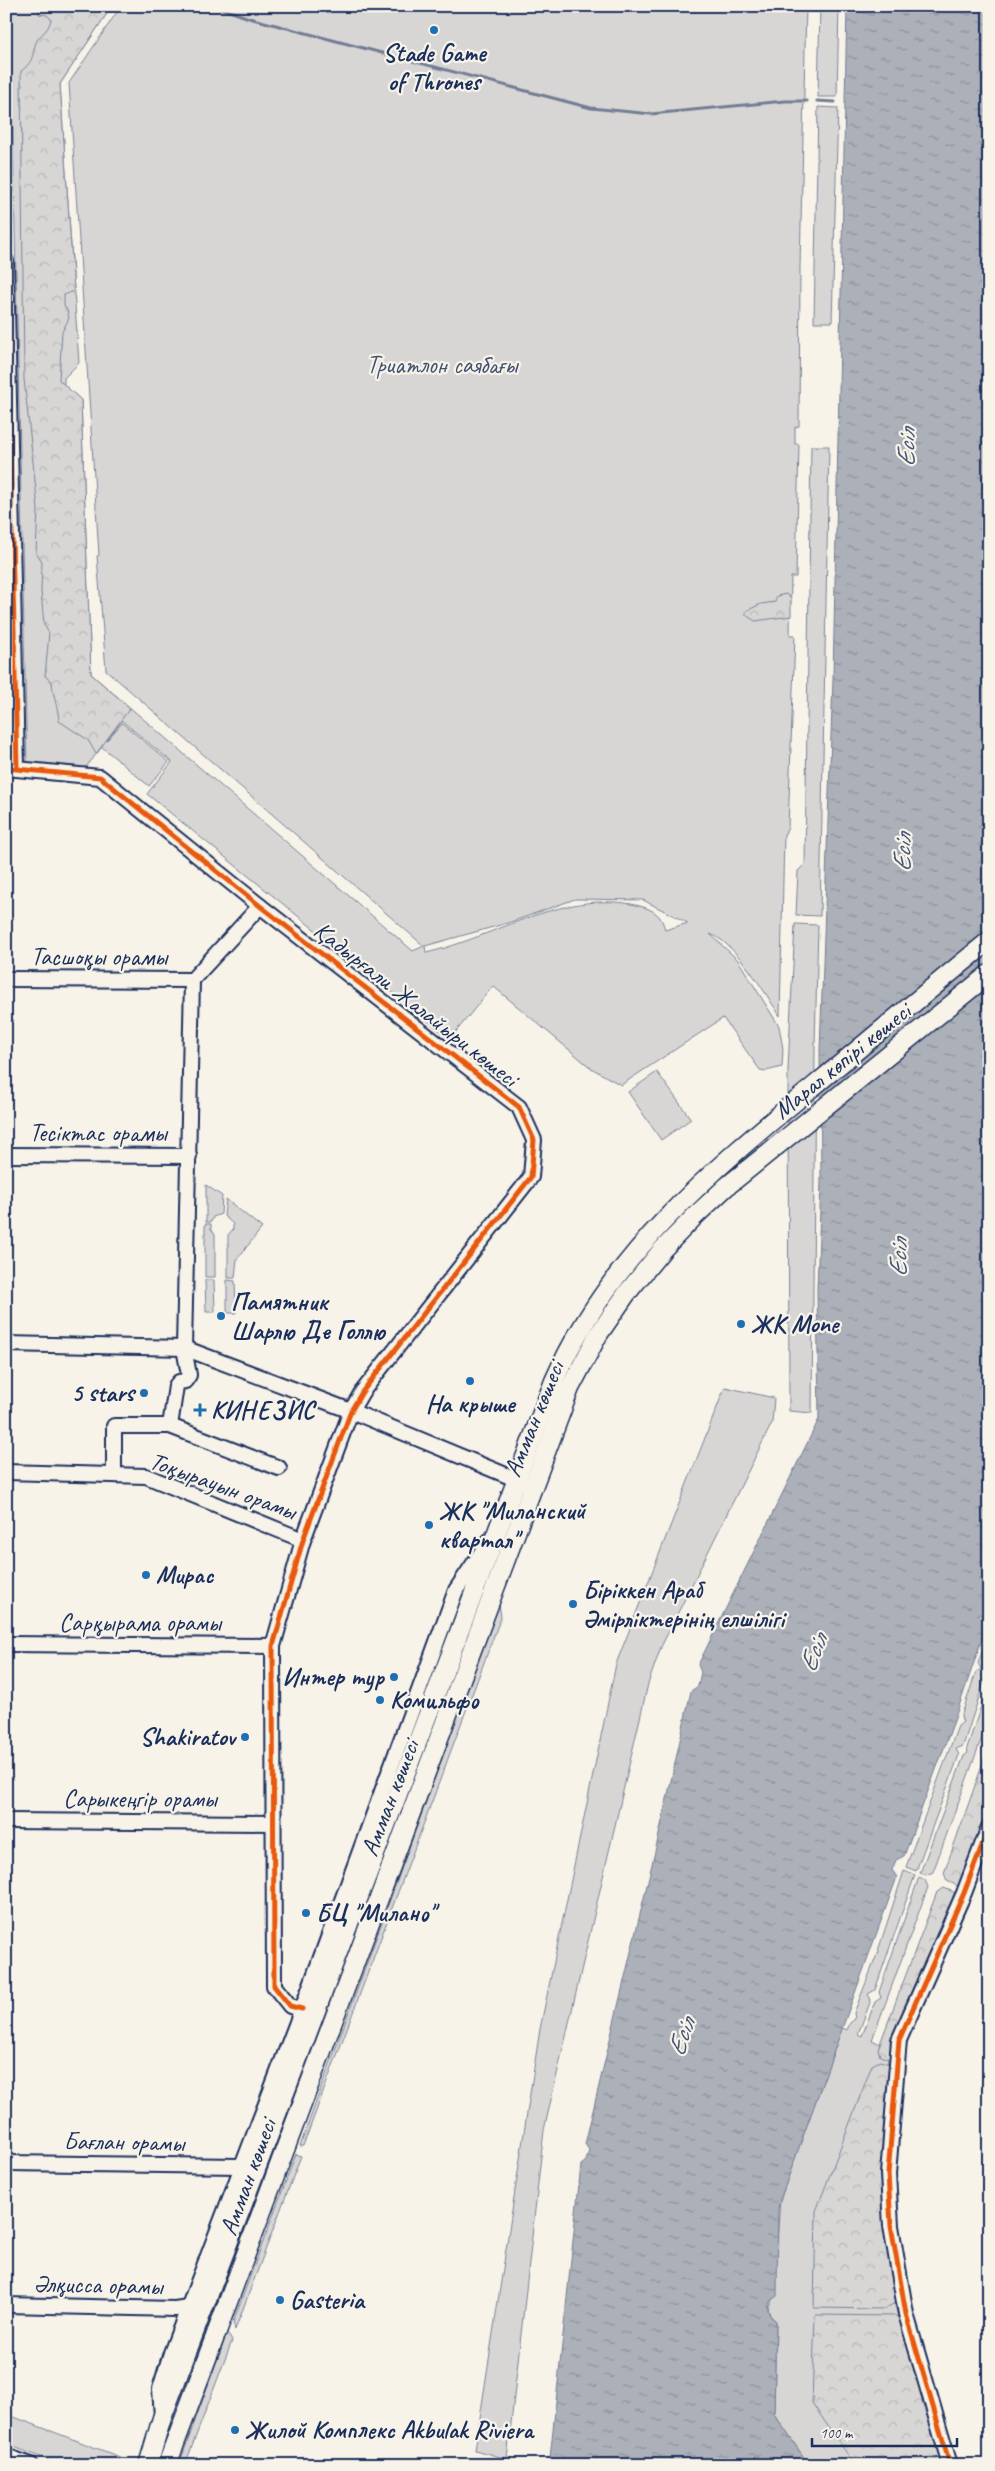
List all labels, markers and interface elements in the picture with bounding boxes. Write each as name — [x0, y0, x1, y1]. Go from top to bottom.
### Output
marker: Stade Game of Thrones — [428, 24, 440, 36]
place label: Stade Game of Thrones — [383, 37, 488, 98]
park label: Триатлон саябағы — [366, 349, 519, 381]
water label: Есіл — [889, 425, 923, 467]
water label: Есіл — [885, 830, 919, 872]
street label: Қадырғали Жалайыри көшесі — [307, 914, 527, 1096]
street label: Тасшоқы орамы — [31, 941, 169, 973]
street label: Марал көпірі көшесі — [767, 994, 920, 1126]
street label: Тесіктас орамы — [29, 1117, 169, 1149]
water label: Есіл — [881, 1235, 915, 1277]
place label: Памятник Шарлю Де Голлю — [231, 1286, 387, 1347]
place label: ЖК Mone — [751, 1308, 840, 1340]
marker: Памятник Шарлю Де Голлю — [215, 1310, 227, 1322]
marker: ЖК Mone — [735, 1318, 747, 1330]
street label: Амман көшесі — [496, 1353, 573, 1481]
marker: На крыше — [464, 1375, 476, 1387]
place label: 5 stars — [71, 1377, 136, 1409]
marker: 5 stars — [138, 1387, 150, 1399]
place label: На крыше — [426, 1388, 517, 1420]
place label: КИНЕЗИС — [211, 1394, 317, 1426]
marker: КИНЕЗИС — [193, 1403, 207, 1417]
street label: Тоқырауын орамы — [145, 1445, 302, 1528]
place label: ЖК "Миланский квартал" — [439, 1495, 588, 1556]
marker: ЖК "Миланский квартал" — [423, 1519, 435, 1531]
place label: Мирас — [156, 1559, 215, 1591]
marker: Мирас — [140, 1569, 152, 1581]
place label: Біріккен Араб Әмірліктерінің елшілігі — [583, 1574, 787, 1635]
marker: Біріккен Араб Әмірліктерінің елшілігі — [567, 1598, 579, 1610]
street label: Сарқырама орамы — [59, 1607, 223, 1639]
water label: Есіл — [791, 1626, 836, 1676]
place label: Интер тур — [282, 1661, 385, 1693]
marker: Интер тур — [388, 1671, 400, 1683]
place label: Комильфо — [390, 1684, 480, 1716]
marker: Комильфо — [374, 1694, 386, 1706]
place label: Shakiratov — [140, 1721, 238, 1753]
marker: Shakiratov — [239, 1731, 251, 1743]
street label: Амман көшесі — [353, 1732, 428, 1861]
street label: Сарыкеңгір орамы — [63, 1783, 219, 1815]
place label: БЦ "Милано" — [316, 1897, 440, 1929]
marker: БЦ "Милано" — [300, 1907, 312, 1919]
water label: Есіл — [659, 2010, 704, 2060]
street label: Амман көшесі — [212, 2111, 285, 2240]
street label: Бағлан орамы — [63, 2125, 186, 2159]
street label: Әлқисса орамы — [33, 2268, 165, 2302]
place label: Gasteria — [290, 2284, 366, 2316]
marker: Gasteria — [274, 2294, 286, 2306]
place label: Жилой Комплекс Akbulak Riviera — [245, 2414, 535, 2446]
scale bar — [812, 2416, 958, 2448]
marker: Жилой Комплекс Akbulak Riviera — [229, 2424, 241, 2436]
text: 100 m — [820, 2424, 854, 2443]

